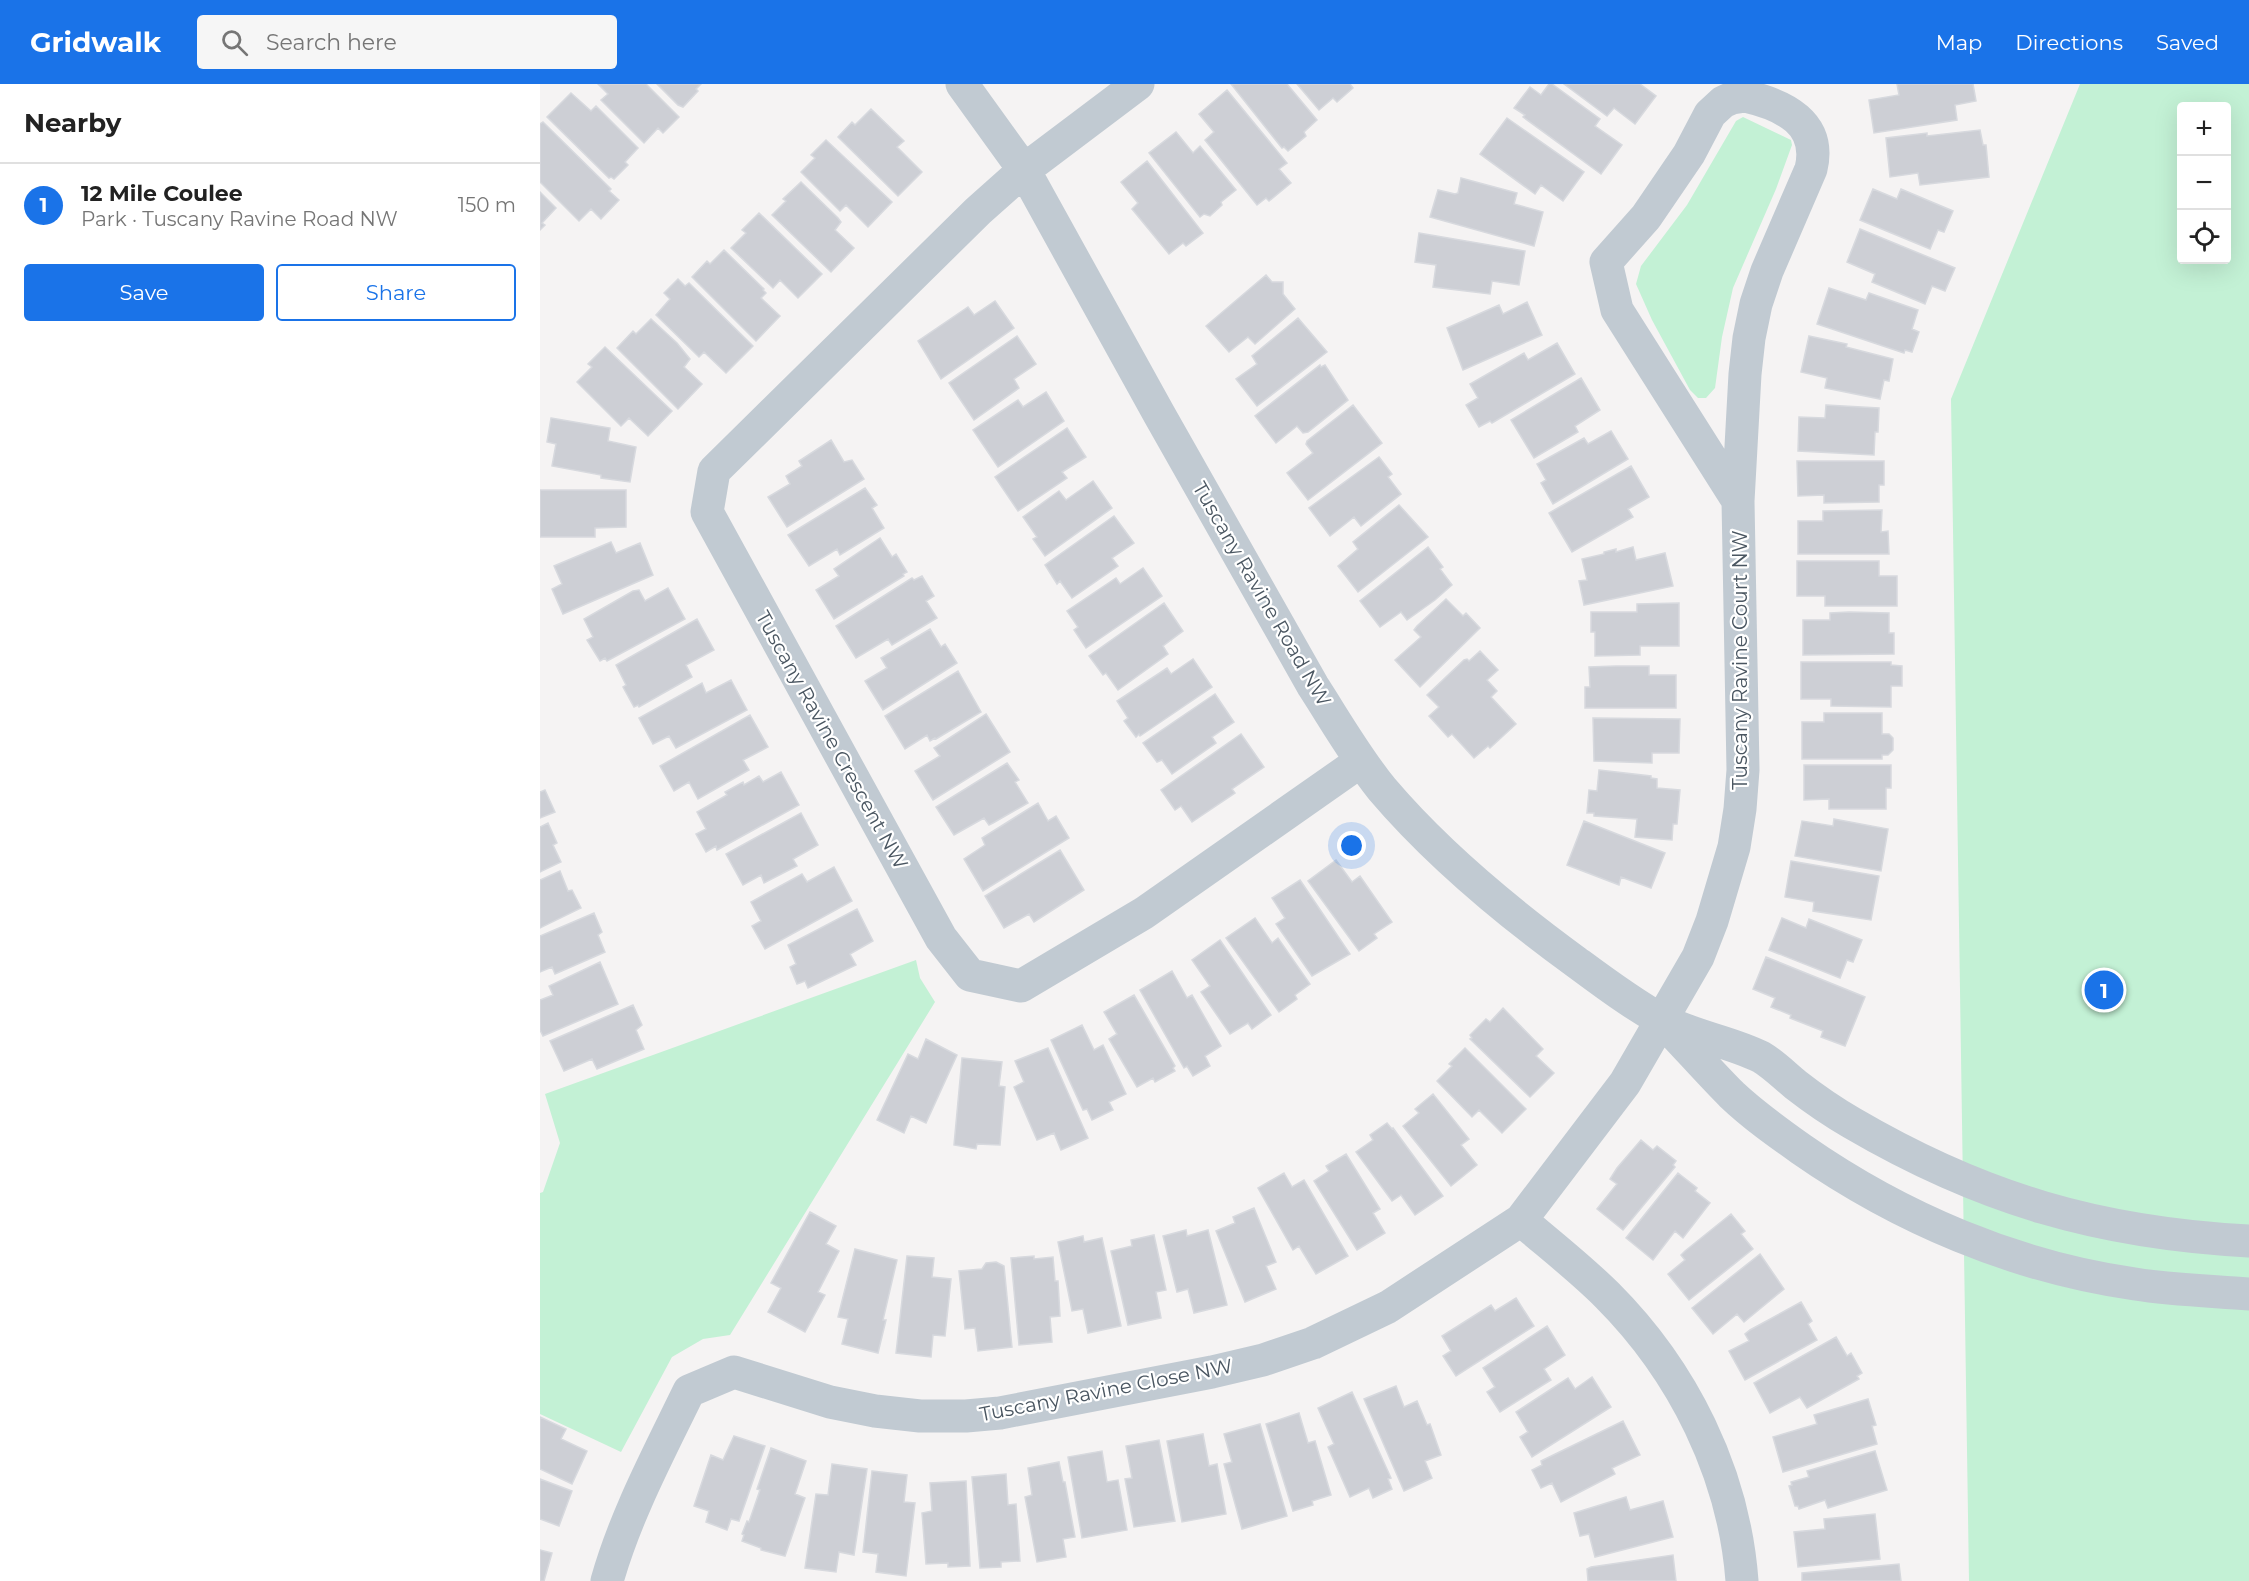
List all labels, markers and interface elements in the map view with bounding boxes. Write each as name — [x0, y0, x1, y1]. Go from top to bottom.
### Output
search box — [197, 15, 617, 69]
text: Gridwalk — [30, 25, 161, 59]
icon: search — [218, 26, 251, 59]
text: Search here — [266, 29, 397, 56]
text: Map — [1936, 30, 1982, 55]
text: Directions — [2015, 30, 2123, 55]
text: Saved — [2156, 30, 2219, 55]
map controls — [2177, 102, 2231, 264]
button: + — [2177, 102, 2231, 156]
text: Nearby — [24, 107, 121, 139]
button: − — [2177, 156, 2231, 210]
text: 12 Mile Coulee — [81, 180, 243, 207]
text: 1 — [40, 193, 47, 217]
text: 150 m — [458, 193, 516, 217]
text: Park · Tuscany Ravine Road NW — [81, 207, 398, 231]
button: locate — [2177, 210, 2231, 264]
button: Save — [24, 264, 264, 321]
button: Share — [276, 264, 516, 321]
street label: Tuscany Ravine Road NW — [1188, 477, 1336, 711]
street label: Tuscany Ravine Court NW — [1728, 530, 1752, 790]
street label: Tuscany Ravine Crescent NW — [751, 607, 913, 873]
your location — [1337, 831, 1366, 860]
pin: 1 — [2084, 968, 2124, 1012]
street label: Tuscany Ravine Close NW — [978, 1354, 1234, 1426]

